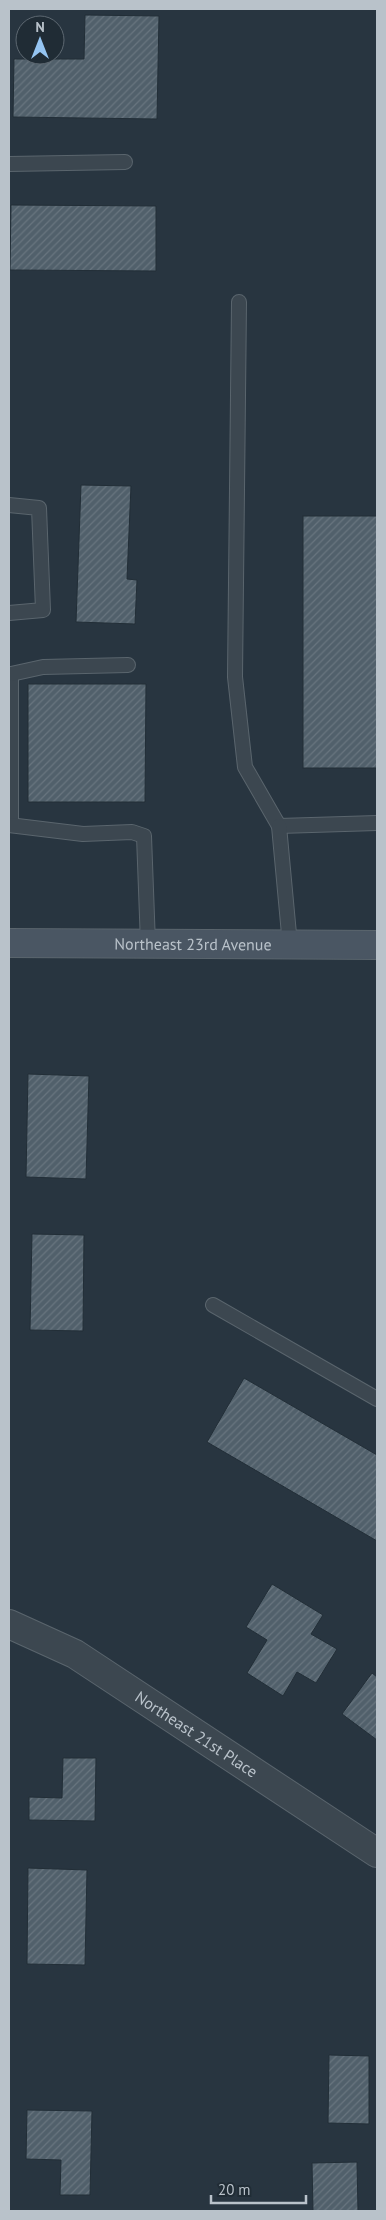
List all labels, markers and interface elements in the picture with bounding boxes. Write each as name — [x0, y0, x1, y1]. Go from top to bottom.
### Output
north arrow — [15, 15, 65, 65]
text: N — [35, 18, 45, 36]
street label: Northeast 23rd Avenue — [114, 934, 272, 954]
street label: Northeast 21st Place — [131, 1686, 262, 1782]
scale bar — [211, 2172, 306, 2204]
text: 20 m — [218, 2180, 251, 2199]

